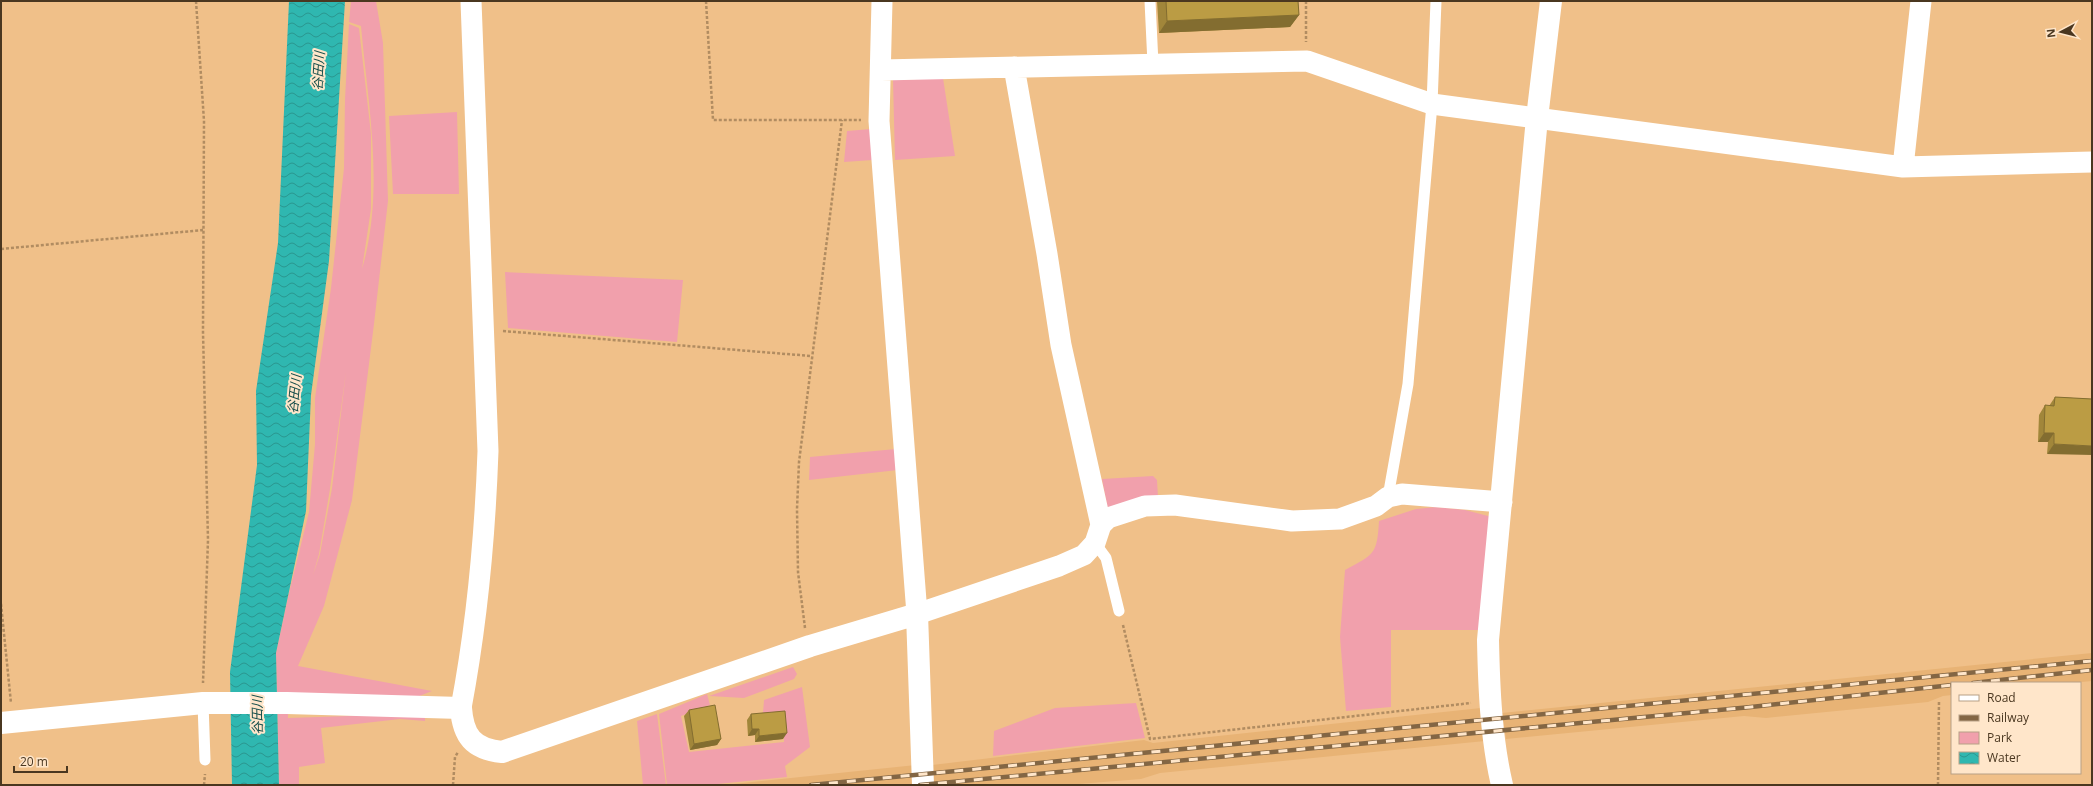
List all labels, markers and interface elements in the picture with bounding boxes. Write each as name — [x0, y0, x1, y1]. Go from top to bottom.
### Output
north arrow — [2041, 12, 2081, 52]
text: N — [2043, 28, 2059, 39]
water label: 谷田川 — [308, 49, 328, 91]
water label: 谷田川 — [283, 372, 305, 414]
legend — [1951, 682, 2081, 774]
text: Road — [1987, 689, 2016, 706]
water label: 谷田川 — [248, 693, 266, 735]
text: Railway — [1987, 709, 2030, 726]
text: Park — [1987, 729, 2013, 746]
scale bar — [14, 748, 67, 774]
text: Water — [1987, 749, 2021, 766]
text: 20 m — [20, 753, 48, 770]

